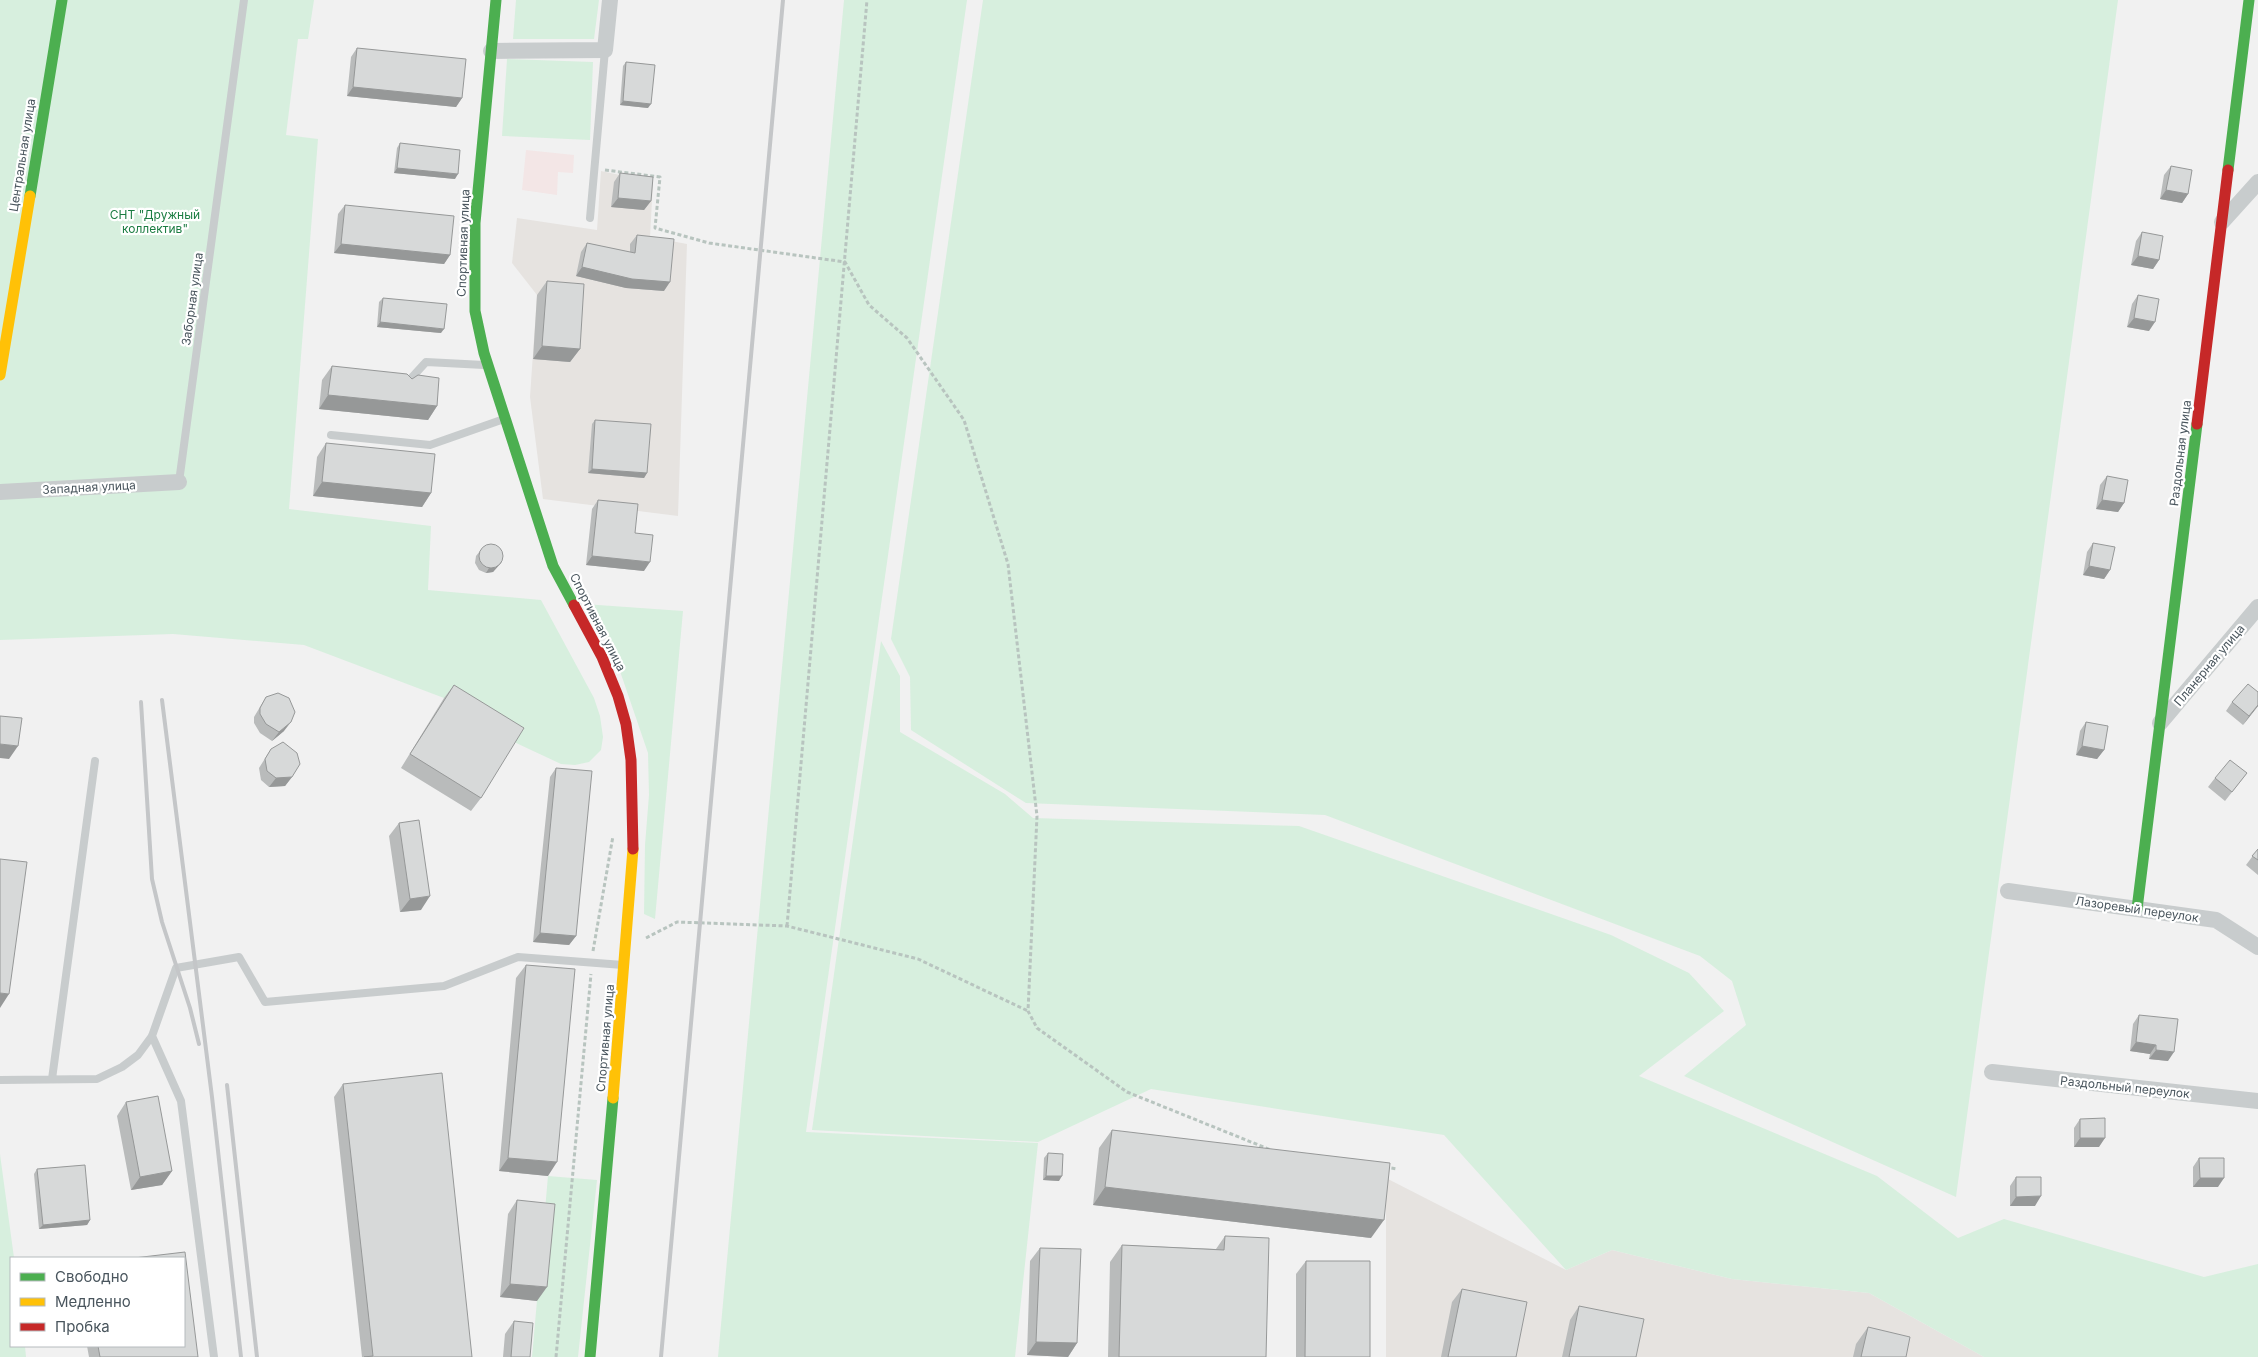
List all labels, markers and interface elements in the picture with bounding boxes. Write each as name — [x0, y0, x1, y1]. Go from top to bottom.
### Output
street label: Центральная улица — [6, 97, 38, 213]
street label: Спортивная улица — [454, 189, 472, 297]
park label: СНТ "Дружный коллектив" — [110, 207, 200, 236]
street label: Заборная улица — [178, 252, 206, 346]
street label: Раздольная улица — [2166, 399, 2194, 507]
street label: Западная улица — [42, 477, 136, 497]
street label: Спортивная улица — [567, 570, 629, 674]
street label: Планерная улица — [2170, 621, 2248, 709]
street label: Лазоревый переулок — [2074, 893, 2200, 925]
street label: Спортивная улица — [593, 984, 617, 1092]
street label: Раздольный переулок — [2060, 1073, 2191, 1101]
legend — [10, 1257, 185, 1347]
text: Свободно — [55, 1267, 129, 1286]
text: Медленно — [55, 1292, 131, 1311]
text: Пробка — [55, 1317, 110, 1336]

